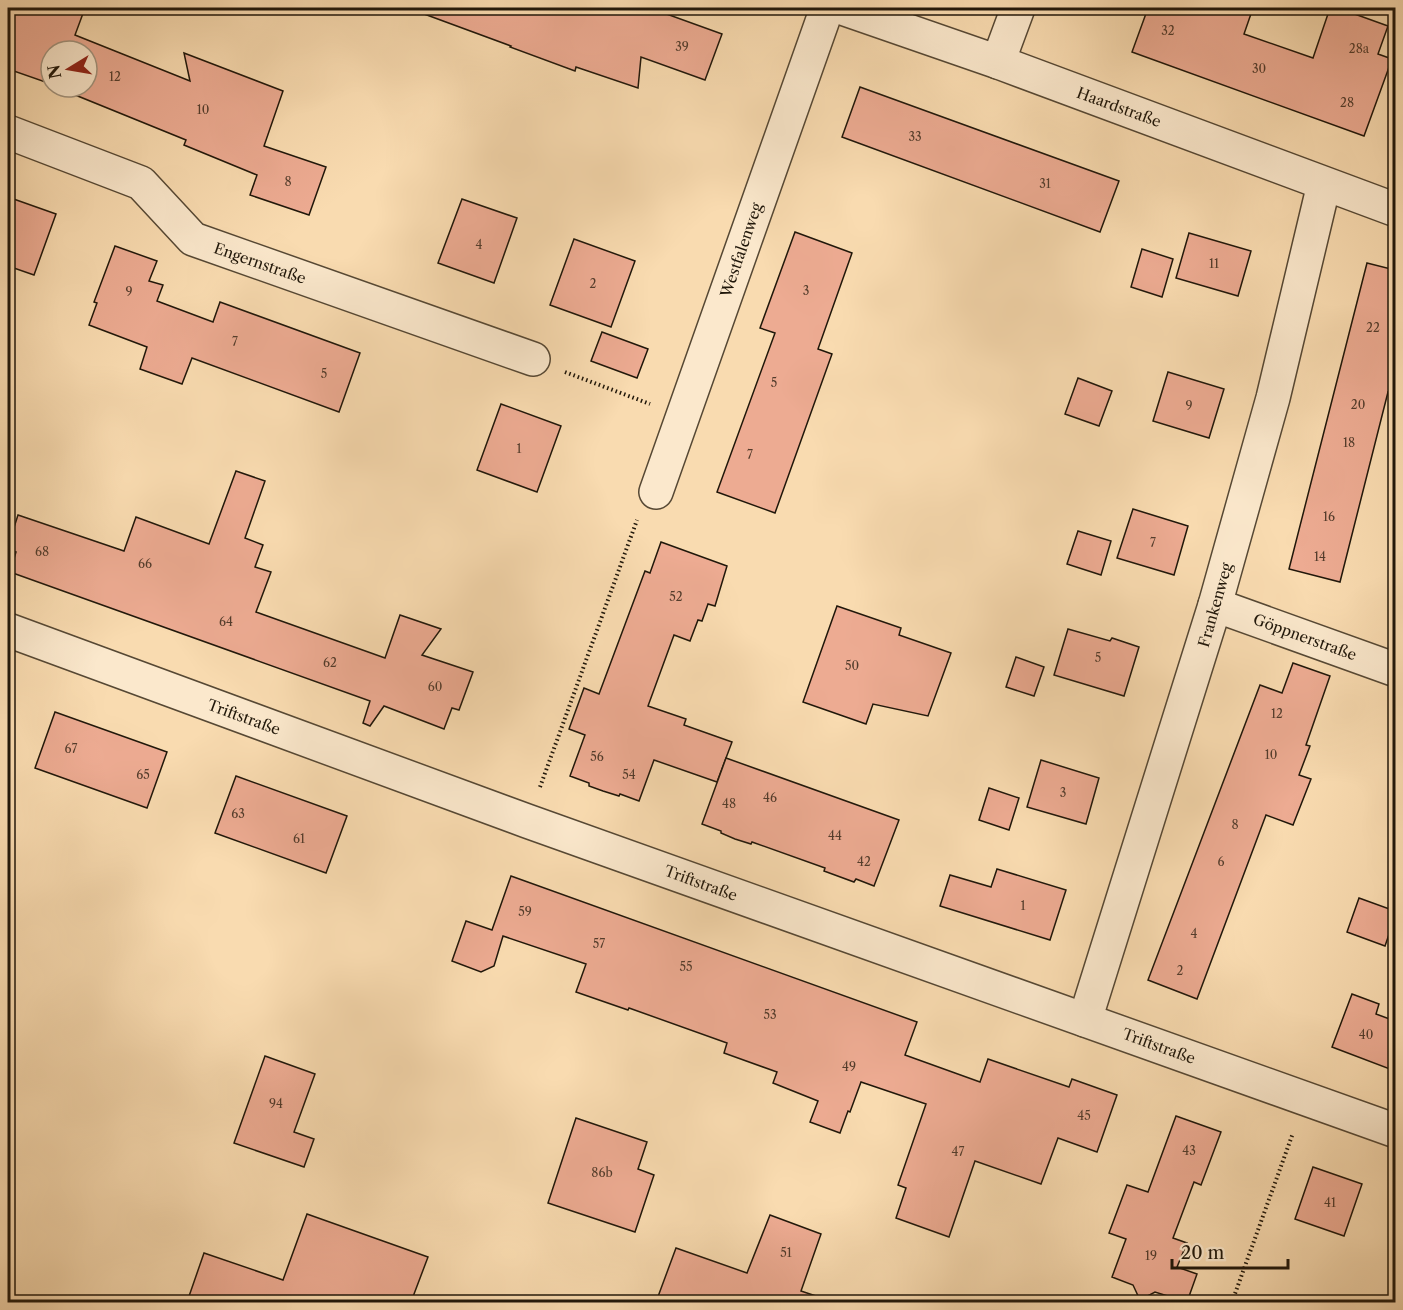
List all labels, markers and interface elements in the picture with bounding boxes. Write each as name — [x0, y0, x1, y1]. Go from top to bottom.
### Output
house number: 32 — [1161, 23, 1175, 38]
north arrow — [39, 39, 99, 99]
house number: 39 — [675, 39, 689, 54]
house number: 28a — [1349, 41, 1370, 56]
house number: 30 — [1252, 61, 1266, 76]
text: N — [43, 63, 65, 81]
house number: 12 — [109, 69, 121, 84]
street label: Haardstraße — [1074, 83, 1164, 131]
house number: 28 — [1340, 95, 1354, 110]
house number: 10 — [197, 102, 209, 117]
house number: 33 — [908, 129, 922, 144]
house number: 8 — [284, 174, 292, 189]
house number: 31 — [1039, 176, 1051, 191]
street label: Westfalenweg — [716, 200, 766, 301]
house number: 4 — [476, 237, 483, 252]
street label: Engernstraße — [211, 238, 309, 288]
house number: 11 — [1209, 256, 1219, 271]
house number: 2 — [590, 276, 597, 291]
house number: 3 — [803, 283, 809, 298]
house number: 9 — [125, 284, 133, 299]
house number: 22 — [1366, 320, 1380, 335]
house number: 7 — [232, 334, 238, 349]
house number: 5 — [321, 366, 327, 381]
house number: 5 — [771, 375, 777, 390]
house number: 20 — [1351, 397, 1365, 412]
house number: 9 — [1185, 398, 1193, 413]
house number: 18 — [1343, 435, 1355, 450]
house number: 1 — [516, 441, 522, 456]
house number: 7 — [747, 447, 753, 462]
house number: 16 — [1323, 509, 1335, 524]
house number: 7 — [1150, 535, 1156, 550]
house number: 68 — [35, 544, 49, 559]
house number: 14 — [1314, 549, 1326, 564]
house number: 66 — [138, 556, 152, 571]
street label: Frankenweg — [1194, 560, 1236, 649]
house number: 52 — [669, 589, 683, 604]
street label: Göppnerstraße — [1251, 609, 1359, 665]
house number: 64 — [219, 614, 233, 629]
house number: 5 — [1095, 650, 1101, 665]
house number: 62 — [323, 655, 337, 670]
house number: 50 — [845, 658, 859, 673]
house number: 60 — [428, 679, 442, 694]
street label: Triftstraße — [205, 695, 283, 739]
house number: 12 — [1271, 706, 1283, 721]
house number: 67 — [65, 741, 77, 756]
house number: 10 — [1265, 747, 1277, 762]
house number: 56 — [590, 749, 604, 764]
house number: 65 — [136, 767, 150, 782]
house number: 54 — [622, 767, 636, 782]
house number: 3 — [1060, 785, 1066, 800]
house number: 46 — [763, 790, 777, 805]
house number: 48 — [722, 796, 736, 811]
house number: 63 — [231, 806, 245, 821]
house number: 8 — [1231, 817, 1239, 832]
house number: 44 — [828, 828, 842, 843]
house number: 61 — [293, 831, 305, 846]
house number: 42 — [857, 854, 871, 869]
house number: 6 — [1217, 854, 1225, 869]
street label: Triftstraße — [662, 861, 740, 905]
house number: 1 — [1020, 898, 1026, 913]
house number: 59 — [518, 904, 532, 919]
house number: 4 — [1191, 926, 1198, 941]
house number: 57 — [593, 936, 605, 951]
house number: 55 — [679, 959, 693, 974]
house number: 2 — [1177, 963, 1184, 978]
house number: 53 — [763, 1007, 777, 1022]
street label: Triftstraße — [1120, 1024, 1198, 1068]
house number: 40 — [1359, 1027, 1373, 1042]
house number: 49 — [842, 1059, 856, 1074]
house number: 94 — [269, 1096, 283, 1111]
house number: 45 — [1077, 1108, 1091, 1123]
house number: 43 — [1182, 1143, 1196, 1158]
house number: 47 — [952, 1144, 965, 1159]
house number: 86b — [591, 1165, 613, 1180]
house number: 41 — [1324, 1195, 1336, 1210]
scale bar — [1172, 1232, 1288, 1270]
text: 20 m — [1181, 1242, 1225, 1264]
house number: 51 — [780, 1245, 792, 1260]
house number: 19 — [1145, 1248, 1157, 1263]

